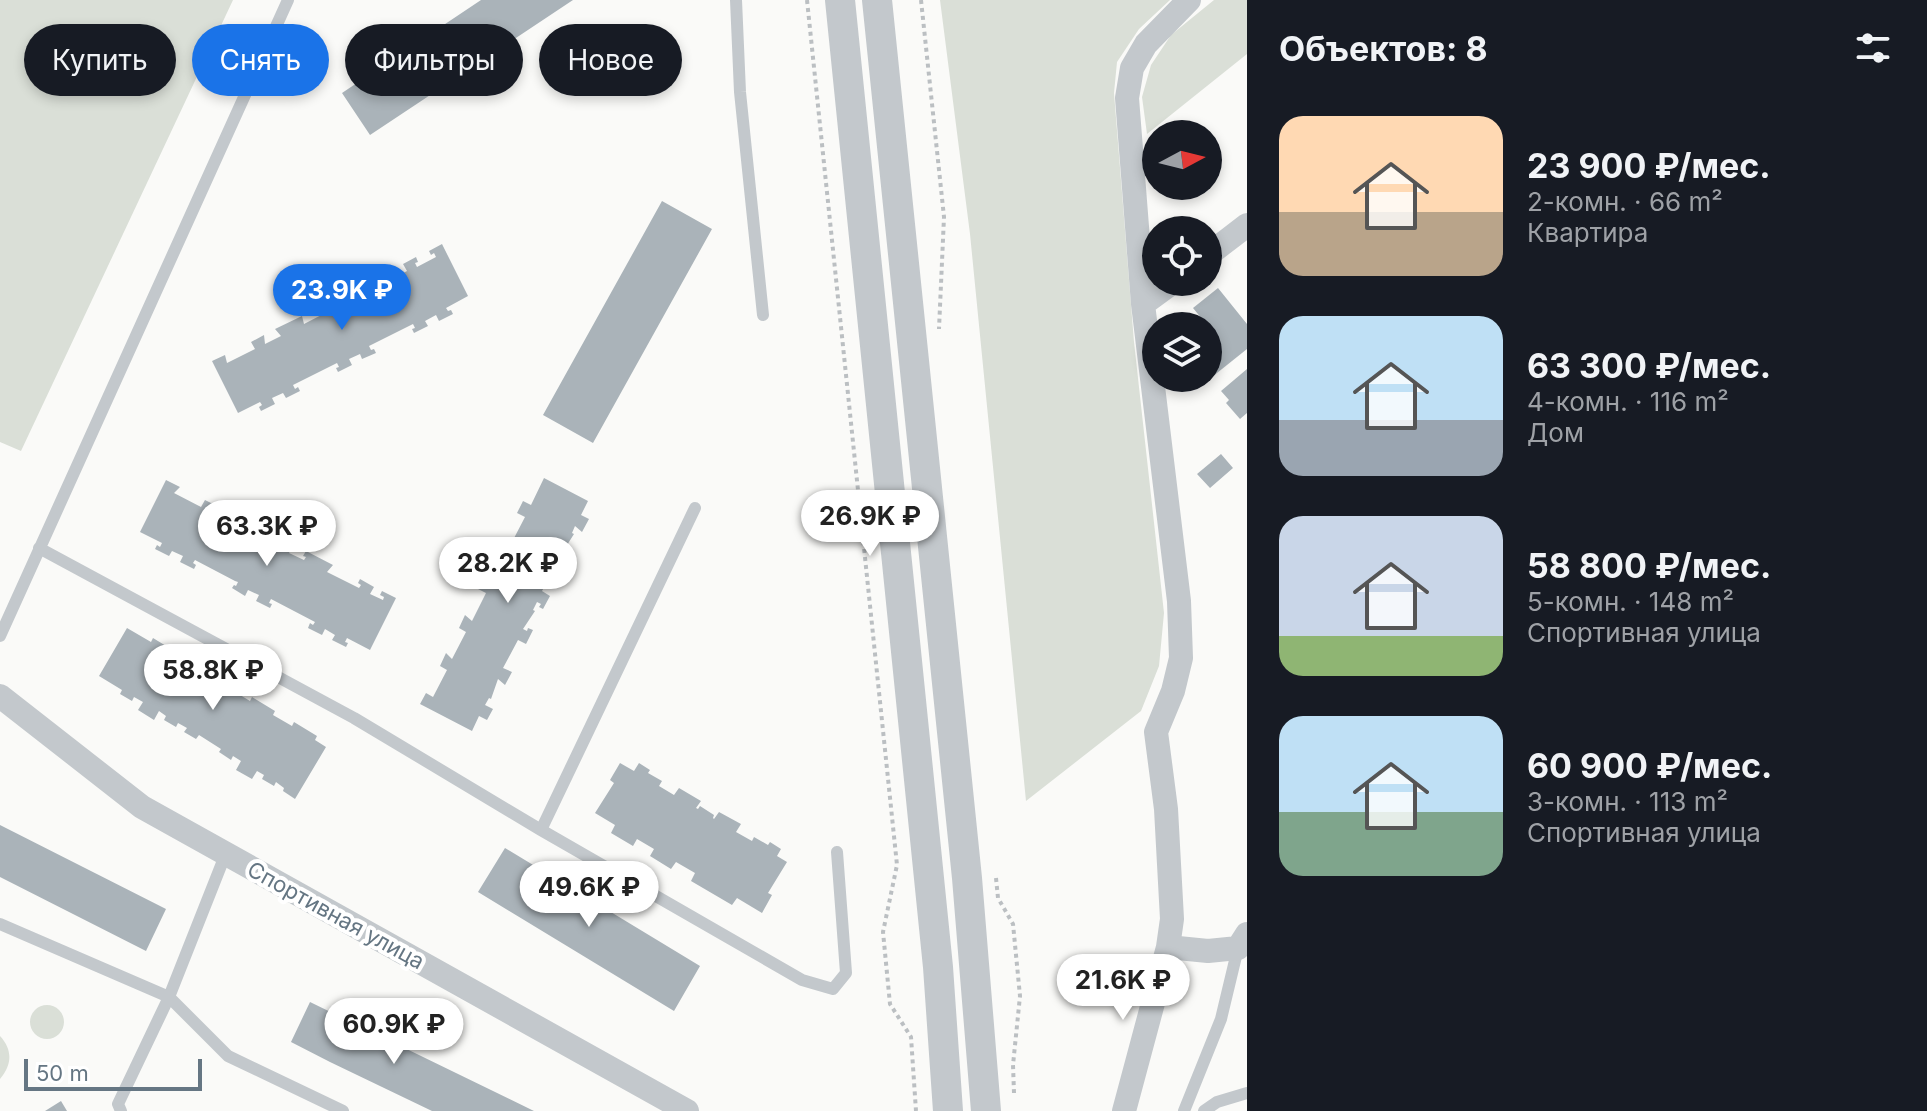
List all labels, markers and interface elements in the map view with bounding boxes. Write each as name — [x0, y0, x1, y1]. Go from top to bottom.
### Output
chip: Купить — [24, 24, 176, 96]
chip: Снять — [192, 24, 329, 96]
chip: Фильтры — [345, 24, 523, 96]
chip: Новое — [539, 24, 682, 96]
icon: filters — [1851, 26, 1895, 70]
text: Объектов: 8 — [1279, 28, 1488, 69]
north arrow — [1142, 120, 1222, 200]
map controls — [1142, 120, 1222, 392]
text: 23 900 ₽/мес. — [1527, 145, 1771, 186]
icon: home — [1343, 148, 1439, 244]
text: 2-комн. · 66 m² — [1527, 186, 1723, 217]
button: locate — [1142, 216, 1222, 296]
text: Квартира — [1527, 217, 1648, 248]
pin: 23.9K ₽ — [268, 264, 416, 332]
text: 23.9K ₽ — [291, 274, 393, 305]
button: layers — [1142, 312, 1222, 392]
text: 63 300 ₽/мес. — [1527, 345, 1771, 386]
icon: home — [1343, 348, 1439, 444]
text: 4-комн. · 116 m² — [1527, 386, 1729, 417]
text: Дом — [1527, 417, 1584, 448]
pin: 26.9K ₽ — [796, 490, 944, 558]
pin: 63.3K ₽ — [193, 500, 341, 568]
text: 26.9K ₽ — [819, 500, 921, 531]
text: 63.3K ₽ — [216, 510, 318, 541]
pin: 28.2K ₽ — [434, 537, 582, 605]
text: 58 800 ₽/мес. — [1527, 545, 1771, 586]
text: 28.2K ₽ — [457, 547, 559, 578]
icon: home — [1343, 548, 1439, 644]
text: 5-комн. · 148 m² — [1527, 586, 1734, 617]
text: Спортивная улица — [1527, 617, 1761, 648]
pin: 58.8K ₽ — [139, 644, 287, 712]
text: 58.8K ₽ — [162, 654, 264, 685]
text: 60 900 ₽/мес. — [1527, 745, 1772, 786]
icon: home — [1343, 748, 1439, 844]
text: 3-комн. · 113 m² — [1527, 786, 1728, 817]
text: Спортивная улица — [1527, 817, 1761, 848]
street label: Спортивная улица — [243, 856, 429, 974]
pin: 49.6K ₽ — [515, 861, 663, 929]
text: 49.6K ₽ — [538, 871, 640, 902]
pin: 21.6K ₽ — [1049, 954, 1197, 1022]
text: 21.6K ₽ — [1075, 964, 1171, 995]
pin: 60.9K ₽ — [320, 998, 468, 1066]
text: 60.9K ₽ — [342, 1008, 446, 1039]
scale bar — [24, 1055, 202, 1091]
text: 50 m — [36, 1060, 89, 1086]

